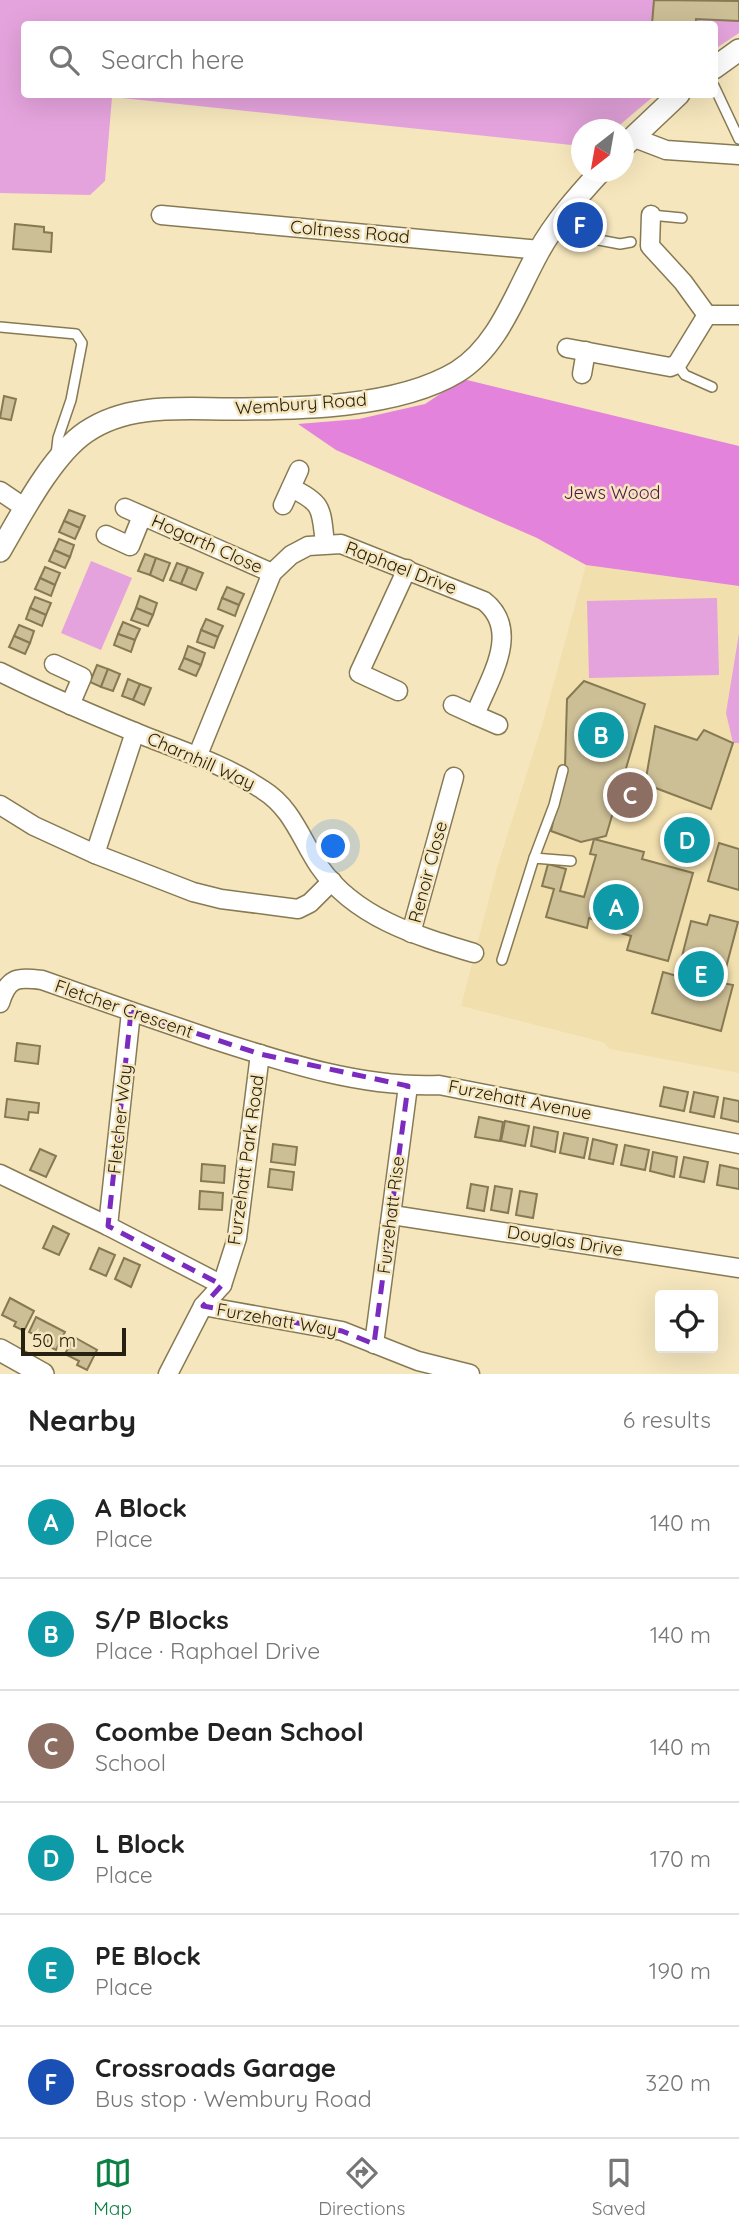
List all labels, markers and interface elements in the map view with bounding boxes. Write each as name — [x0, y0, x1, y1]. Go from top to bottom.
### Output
search box — [21, 21, 718, 98]
icon: search — [45, 41, 83, 79]
text: Search here — [101, 43, 245, 76]
north arrow — [571, 119, 634, 182]
pin: F — [557, 199, 603, 251]
street label: Coltness Road — [289, 215, 411, 248]
street label: Wembury Road — [235, 387, 367, 420]
park label: Jews Wood — [563, 481, 661, 504]
street label: Hogarth Close — [148, 509, 266, 578]
street label: Raphael Drive — [342, 536, 460, 599]
pin: B — [578, 709, 624, 761]
street label: Charnhill Way — [144, 726, 259, 795]
pin: C — [607, 769, 653, 821]
pin: D — [664, 814, 710, 866]
street label: Renoir Close — [403, 819, 452, 925]
your location — [316, 829, 350, 863]
pin: A — [593, 881, 639, 933]
pin: E — [678, 948, 724, 1000]
street label: Fletcher Crescent — [52, 974, 196, 1043]
street label: Fletcher Way — [102, 1063, 137, 1175]
street label: Furzehatt Park Road — [222, 1073, 269, 1247]
street label: Furzehatt Avenue — [446, 1074, 594, 1125]
street label: Furzehatt Rise — [372, 1155, 409, 1275]
street label: Douglas Drive — [506, 1220, 625, 1261]
map controls — [655, 1290, 718, 1353]
button: locate — [655, 1290, 718, 1353]
street label: Furzehatt Way — [215, 1298, 339, 1341]
scale bar — [21, 1325, 126, 1357]
text: 50 m — [32, 1328, 76, 1352]
text: Nearby — [28, 1401, 136, 1439]
text: 6 results — [623, 1405, 711, 1434]
text: A Block — [95, 1491, 187, 1524]
text: A — [44, 1508, 58, 1537]
text: 140 m — [650, 1508, 711, 1537]
text: Place — [95, 1524, 153, 1553]
text: S/P Blocks — [95, 1603, 229, 1636]
text: B — [43, 1620, 59, 1649]
text: 140 m — [650, 1620, 711, 1649]
text: Place · Raphael Drive — [95, 1636, 320, 1665]
text: Coombe Dean School — [95, 1715, 364, 1748]
text: C — [44, 1732, 58, 1761]
text: 140 m — [650, 1732, 711, 1761]
text: School — [95, 1748, 166, 1777]
text: L Block — [95, 1827, 185, 1860]
text: D — [43, 1844, 59, 1873]
text: 170 m — [650, 1844, 711, 1873]
text: Place — [95, 1860, 153, 1889]
text: PE Block — [95, 1939, 201, 1972]
text: E — [44, 1956, 58, 1985]
text: 190 m — [649, 1956, 711, 1985]
text: Place — [95, 1972, 153, 2001]
text: Crossroads Garage — [95, 2051, 336, 2084]
text: F — [45, 2068, 57, 2097]
text: 320 m — [645, 2068, 711, 2097]
text: Bus stop · Wembury Road — [95, 2084, 372, 2113]
tab: Map — [93, 2154, 132, 2220]
tab: Directions — [318, 2154, 405, 2220]
tab: Saved — [592, 2154, 646, 2220]

